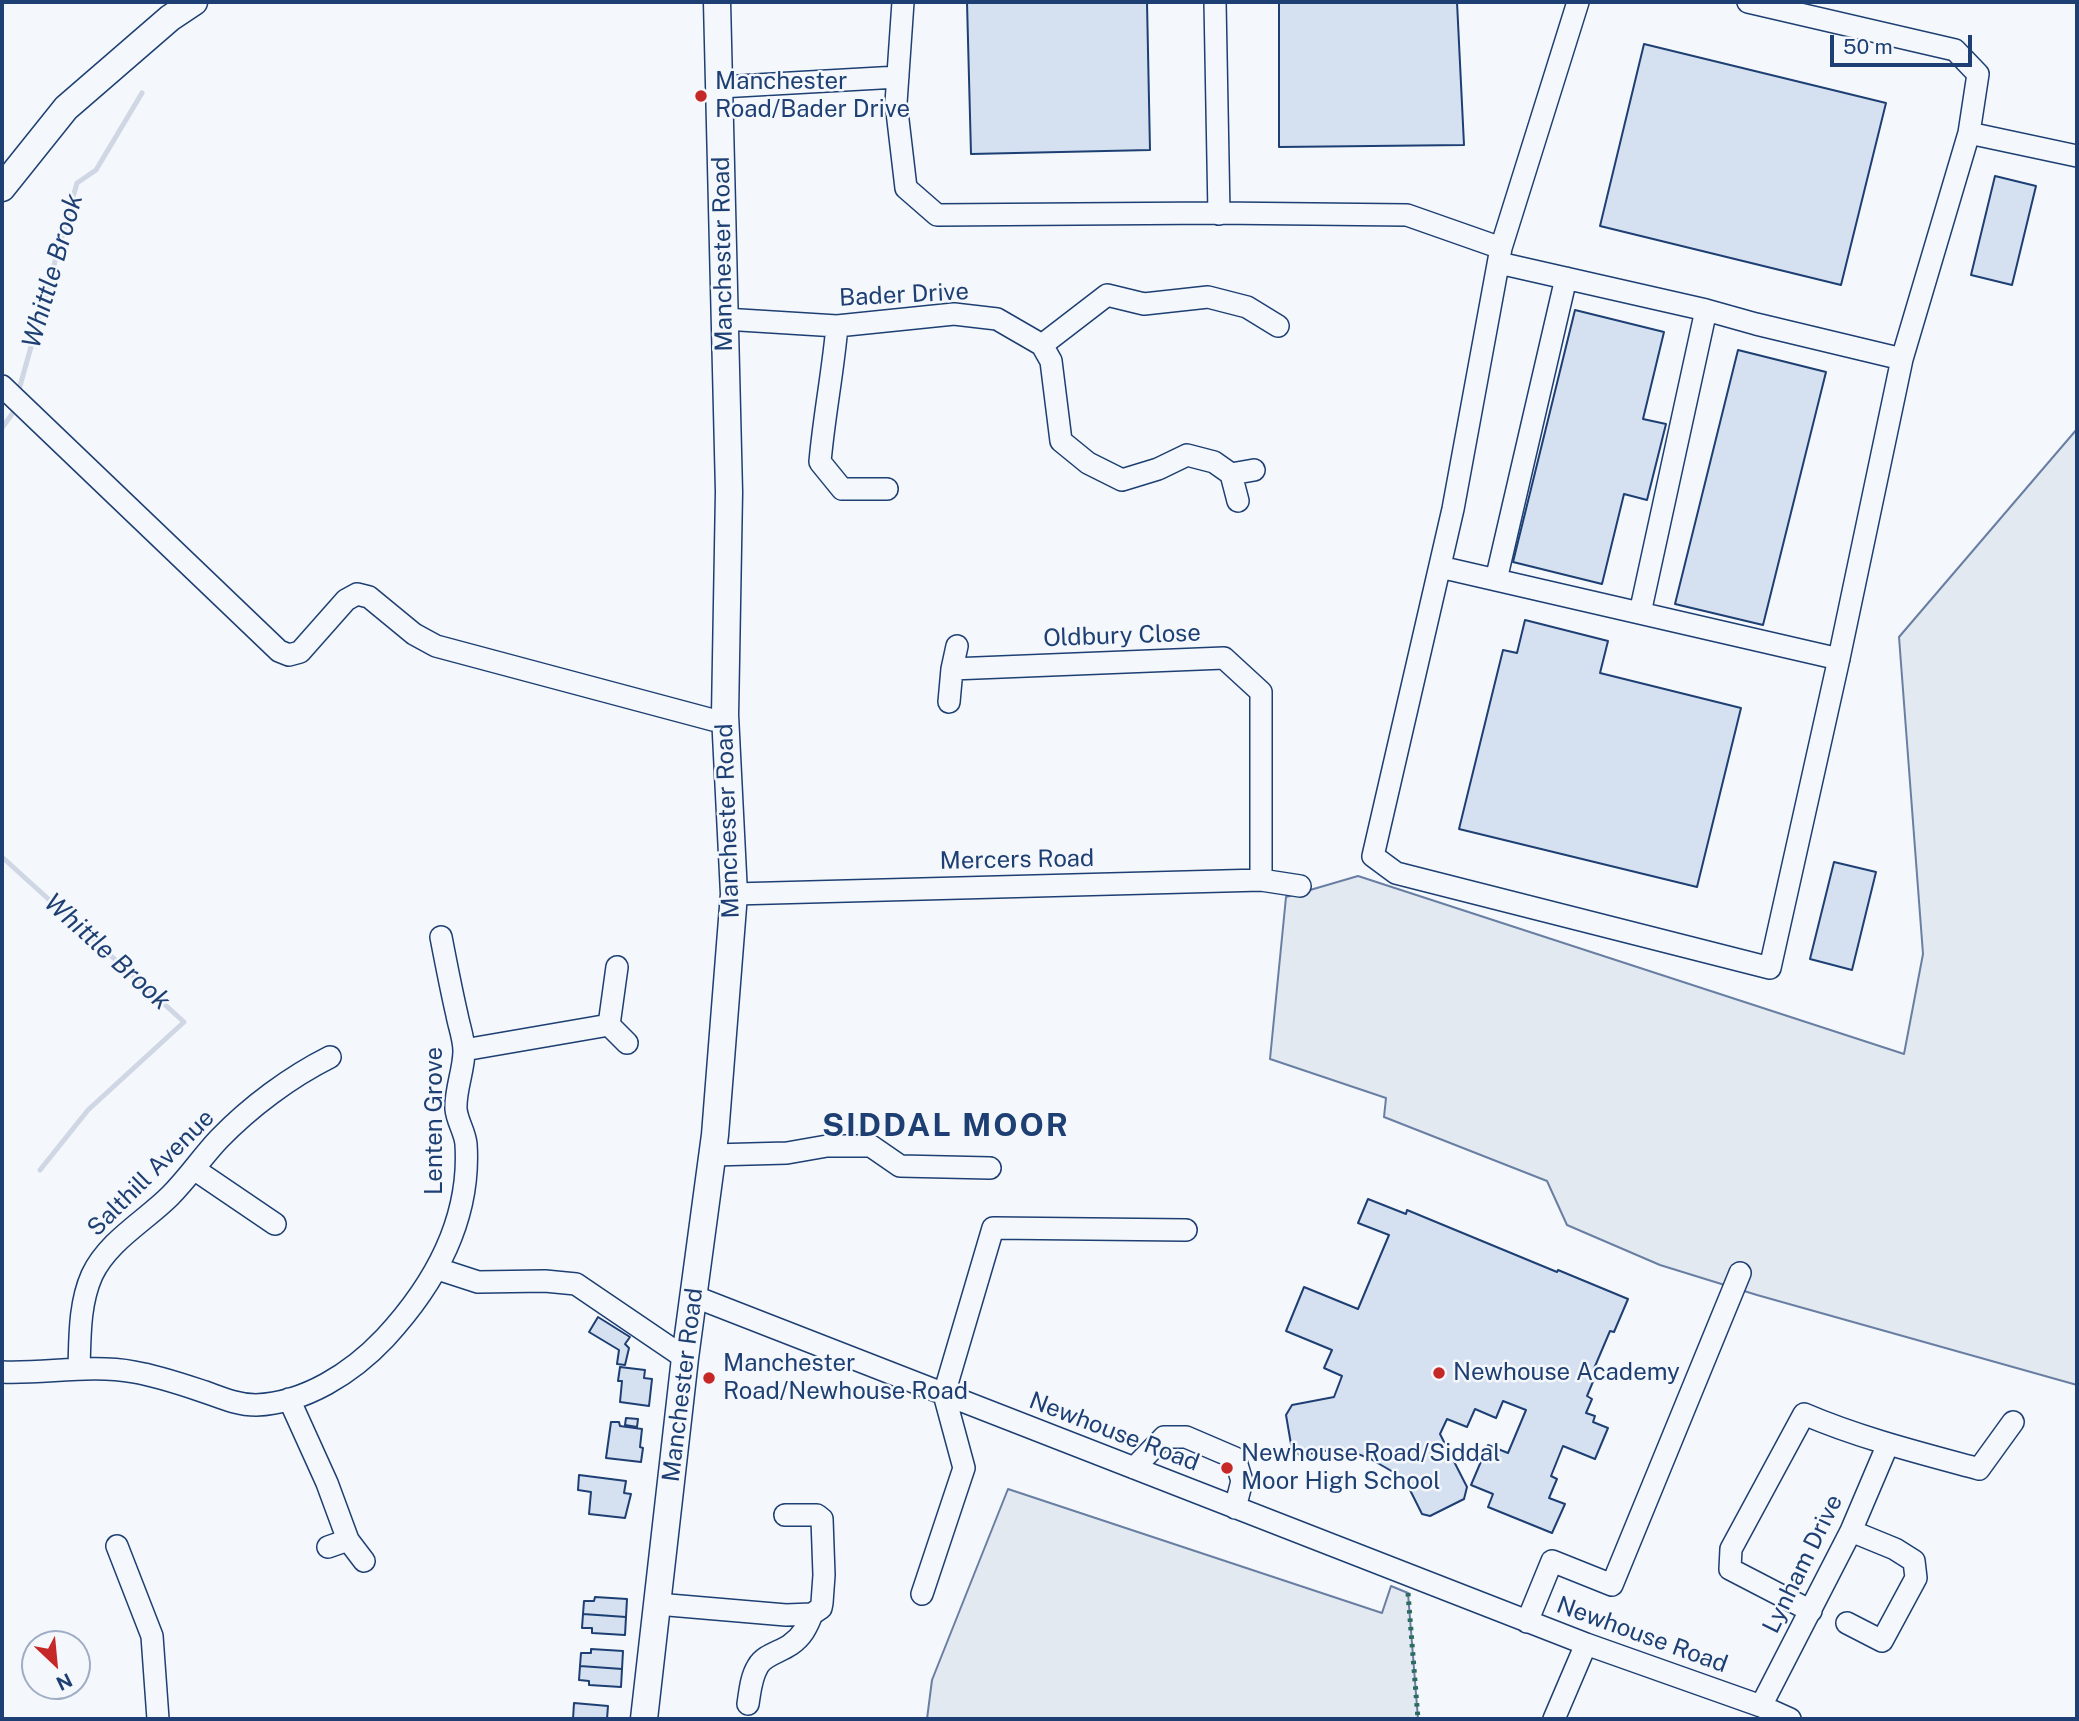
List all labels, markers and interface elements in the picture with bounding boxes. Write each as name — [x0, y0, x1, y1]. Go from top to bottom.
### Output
scale bar — [1834, 21, 1976, 65]
text: 50 m — [1843, 34, 1893, 59]
place label: Manchester Road/Bader Drive — [715, 68, 910, 124]
marker: Manchester Road/Bader Drive — [693, 88, 709, 104]
street label: Manchester Road — [707, 156, 739, 352]
water label: Whittle Brook — [16, 190, 90, 352]
street label: Bader Drive — [838, 277, 970, 313]
street label: Oldbury Close — [1043, 619, 1201, 653]
street label: Manchester Road — [710, 723, 746, 919]
street label: Mercers Road — [939, 844, 1095, 876]
water label: Whittle Brook — [37, 887, 177, 1017]
street label: Lenten Grove — [421, 1047, 449, 1195]
street label: Salthill Avenue — [82, 1104, 220, 1242]
district label: SIDDAL MOOR — [823, 1107, 1069, 1145]
street label: Manchester Road — [657, 1286, 709, 1484]
place label: Manchester Road/Newhouse Road — [723, 1350, 968, 1406]
place label: Newhouse Academy — [1453, 1359, 1680, 1387]
marker: Newhouse Academy — [1431, 1365, 1447, 1381]
marker: Manchester Road/Newhouse Road — [701, 1370, 717, 1386]
street label: Newhouse Road — [1025, 1386, 1203, 1478]
place label: Newhouse Road/Siddal Moor High School — [1241, 1440, 1500, 1496]
marker: Newhouse Road/Siddal Moor High School — [1219, 1460, 1235, 1476]
street label: Lynham Drive — [1757, 1490, 1849, 1638]
street label: Newhouse Road — [1553, 1591, 1731, 1679]
north arrow — [21, 1630, 91, 1700]
text: N — [53, 1669, 76, 1695]

